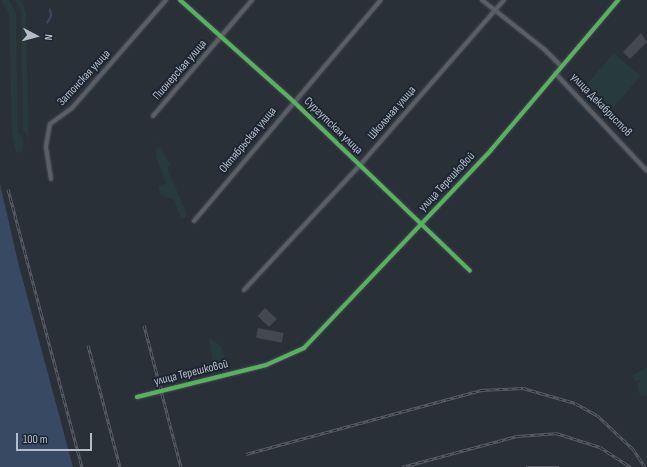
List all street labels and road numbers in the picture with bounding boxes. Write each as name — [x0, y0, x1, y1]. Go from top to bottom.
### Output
street label: Пионерская улица — [150, 37, 210, 103]
street label: Затонская улица — [54, 47, 114, 109]
street label: улица Декабристов — [567, 70, 635, 140]
street label: Школьная улица — [365, 83, 419, 143]
street label: Сургутская улица — [301, 94, 365, 158]
street label: Октябрьская улица — [216, 104, 280, 176]
street label: улица Терешковой — [416, 149, 478, 215]
street label: улица Терешковой — [152, 357, 230, 389]

